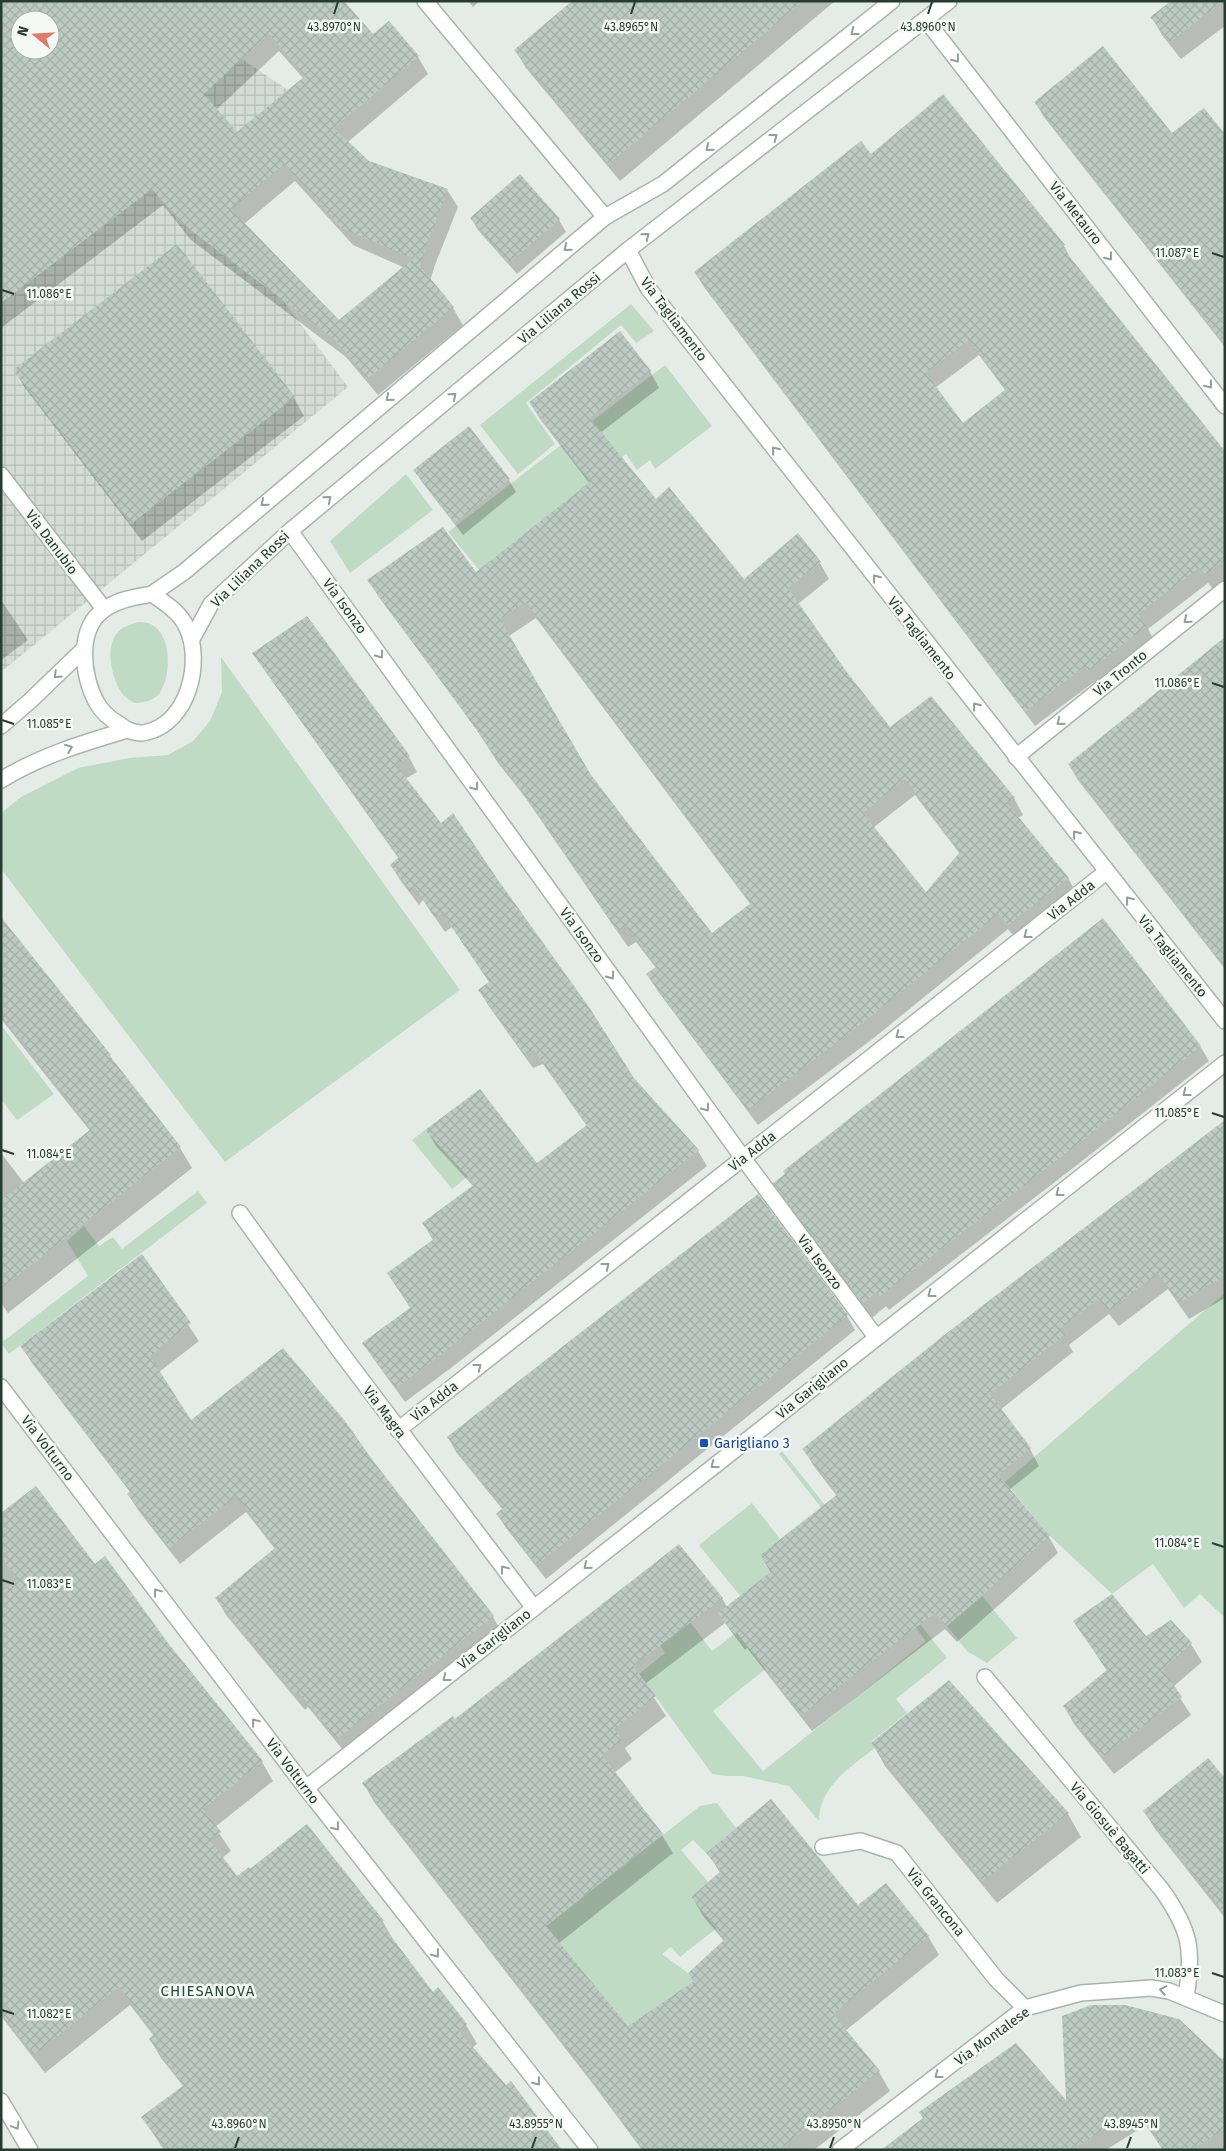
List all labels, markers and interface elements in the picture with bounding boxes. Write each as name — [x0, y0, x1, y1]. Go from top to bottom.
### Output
north arrow — [10, 10, 60, 60]
text: 43.8970°N — [307, 20, 361, 34]
text: 43.8965°N — [604, 20, 658, 34]
text: 43.8960°N — [900, 20, 956, 34]
text: N — [14, 24, 33, 38]
one-way arrow — [851, 26, 860, 34]
one-way arrow — [951, 53, 959, 62]
one-way arrow — [768, 134, 778, 143]
one-way arrow — [706, 142, 715, 150]
street label: Via Metauro — [1046, 178, 1106, 248]
one-way arrow — [640, 233, 649, 242]
one-way arrow — [564, 243, 573, 251]
text: 11.087°E — [1155, 246, 1199, 260]
one-way arrow — [1104, 251, 1112, 260]
street label: Via Liliana Rossi — [515, 269, 604, 348]
street label: Via Tagliamento — [636, 274, 711, 365]
text: 11.086°E — [26, 287, 72, 301]
one-way arrow — [1203, 379, 1211, 388]
one-way arrow — [386, 392, 395, 401]
one-way arrow — [447, 393, 456, 401]
one-way arrow — [772, 447, 781, 456]
one-way arrow — [322, 497, 331, 505]
one-way arrow — [261, 498, 270, 507]
street label: Via Danubio — [22, 507, 81, 578]
street label: Via Liliana Rossi — [208, 528, 293, 611]
street label: Via Isonzo — [319, 575, 370, 637]
one-way arrow — [873, 575, 881, 584]
street label: Via Tagliamento — [884, 593, 959, 683]
one-way arrow — [1184, 614, 1193, 622]
street label: Via Tronto — [1090, 647, 1151, 700]
one-way arrow — [374, 649, 383, 659]
one-way arrow — [54, 669, 63, 678]
text: 11.086°E — [1154, 676, 1200, 690]
one-way arrow — [973, 703, 981, 712]
one-way arrow — [1057, 716, 1066, 724]
text: 11.085°E — [27, 717, 71, 731]
one-way arrow — [64, 744, 73, 754]
one-way arrow — [469, 781, 478, 791]
one-way arrow — [1074, 831, 1082, 840]
street label: Via Adda — [1044, 877, 1098, 924]
one-way arrow — [1125, 897, 1134, 906]
street label: Via Isonzo — [556, 904, 607, 966]
street label: Via Tagliamento — [1134, 912, 1211, 1001]
one-way arrow — [1024, 929, 1033, 937]
one-way arrow — [605, 970, 614, 980]
one-way arrow — [896, 1030, 905, 1038]
one-way arrow — [1183, 1087, 1192, 1096]
one-way arrow — [700, 1102, 709, 1111]
text: 11.085°E — [1155, 1106, 1199, 1120]
street label: Via Adda — [725, 1128, 779, 1175]
text: 11.084°E — [26, 1147, 72, 1161]
one-way arrow — [1056, 1188, 1065, 1196]
street label: Via Isonzo — [793, 1232, 846, 1293]
one-way arrow — [600, 1263, 609, 1272]
one-way arrow — [928, 1288, 937, 1296]
street label: Via Garigliano — [773, 1354, 852, 1423]
one-way arrow — [472, 1364, 482, 1373]
street label: Via Adda — [407, 1378, 461, 1425]
street label: Via Magra — [359, 1383, 410, 1442]
street label: Via Volturno — [17, 1412, 78, 1484]
place label: Garigliano 3 — [714, 1435, 790, 1452]
marker: Garigliano 3 — [698, 1437, 710, 1449]
one-way arrow — [711, 1460, 720, 1469]
text: 11.084°E — [1154, 1536, 1200, 1550]
one-way arrow — [584, 1561, 593, 1569]
one-way arrow — [502, 1566, 510, 1575]
text: 11.083°E — [27, 1577, 71, 1591]
one-way arrow — [154, 1589, 162, 1598]
street label: Via Garigliano — [454, 1606, 534, 1673]
one-way arrow — [442, 1672, 451, 1681]
one-way arrow — [252, 1718, 261, 1727]
street label: Via Volturno — [262, 1735, 323, 1807]
street label: Via Giosuè Bagatti — [1066, 1779, 1153, 1878]
one-way arrow — [330, 1821, 339, 1830]
street label: Via Grancona — [903, 1865, 968, 1940]
one-way arrow — [431, 1948, 439, 1957]
text: 11.083°E — [1155, 1966, 1199, 1980]
district label: CHIESANOVA — [161, 1982, 255, 2000]
one-way arrow — [1159, 1985, 1168, 1996]
street label: Via Montalese — [951, 2003, 1033, 2069]
text: 11.082°E — [27, 2007, 71, 2021]
one-way arrow — [935, 2069, 944, 2077]
one-way arrow — [531, 2076, 539, 2085]
text: 43.8960°N — [211, 2117, 267, 2131]
text: 43.8955°N — [509, 2117, 563, 2131]
text: 43.8950°N — [807, 2117, 861, 2131]
text: 43.8945°N — [1104, 2117, 1158, 2131]
one-way arrow — [9, 2120, 19, 2129]

